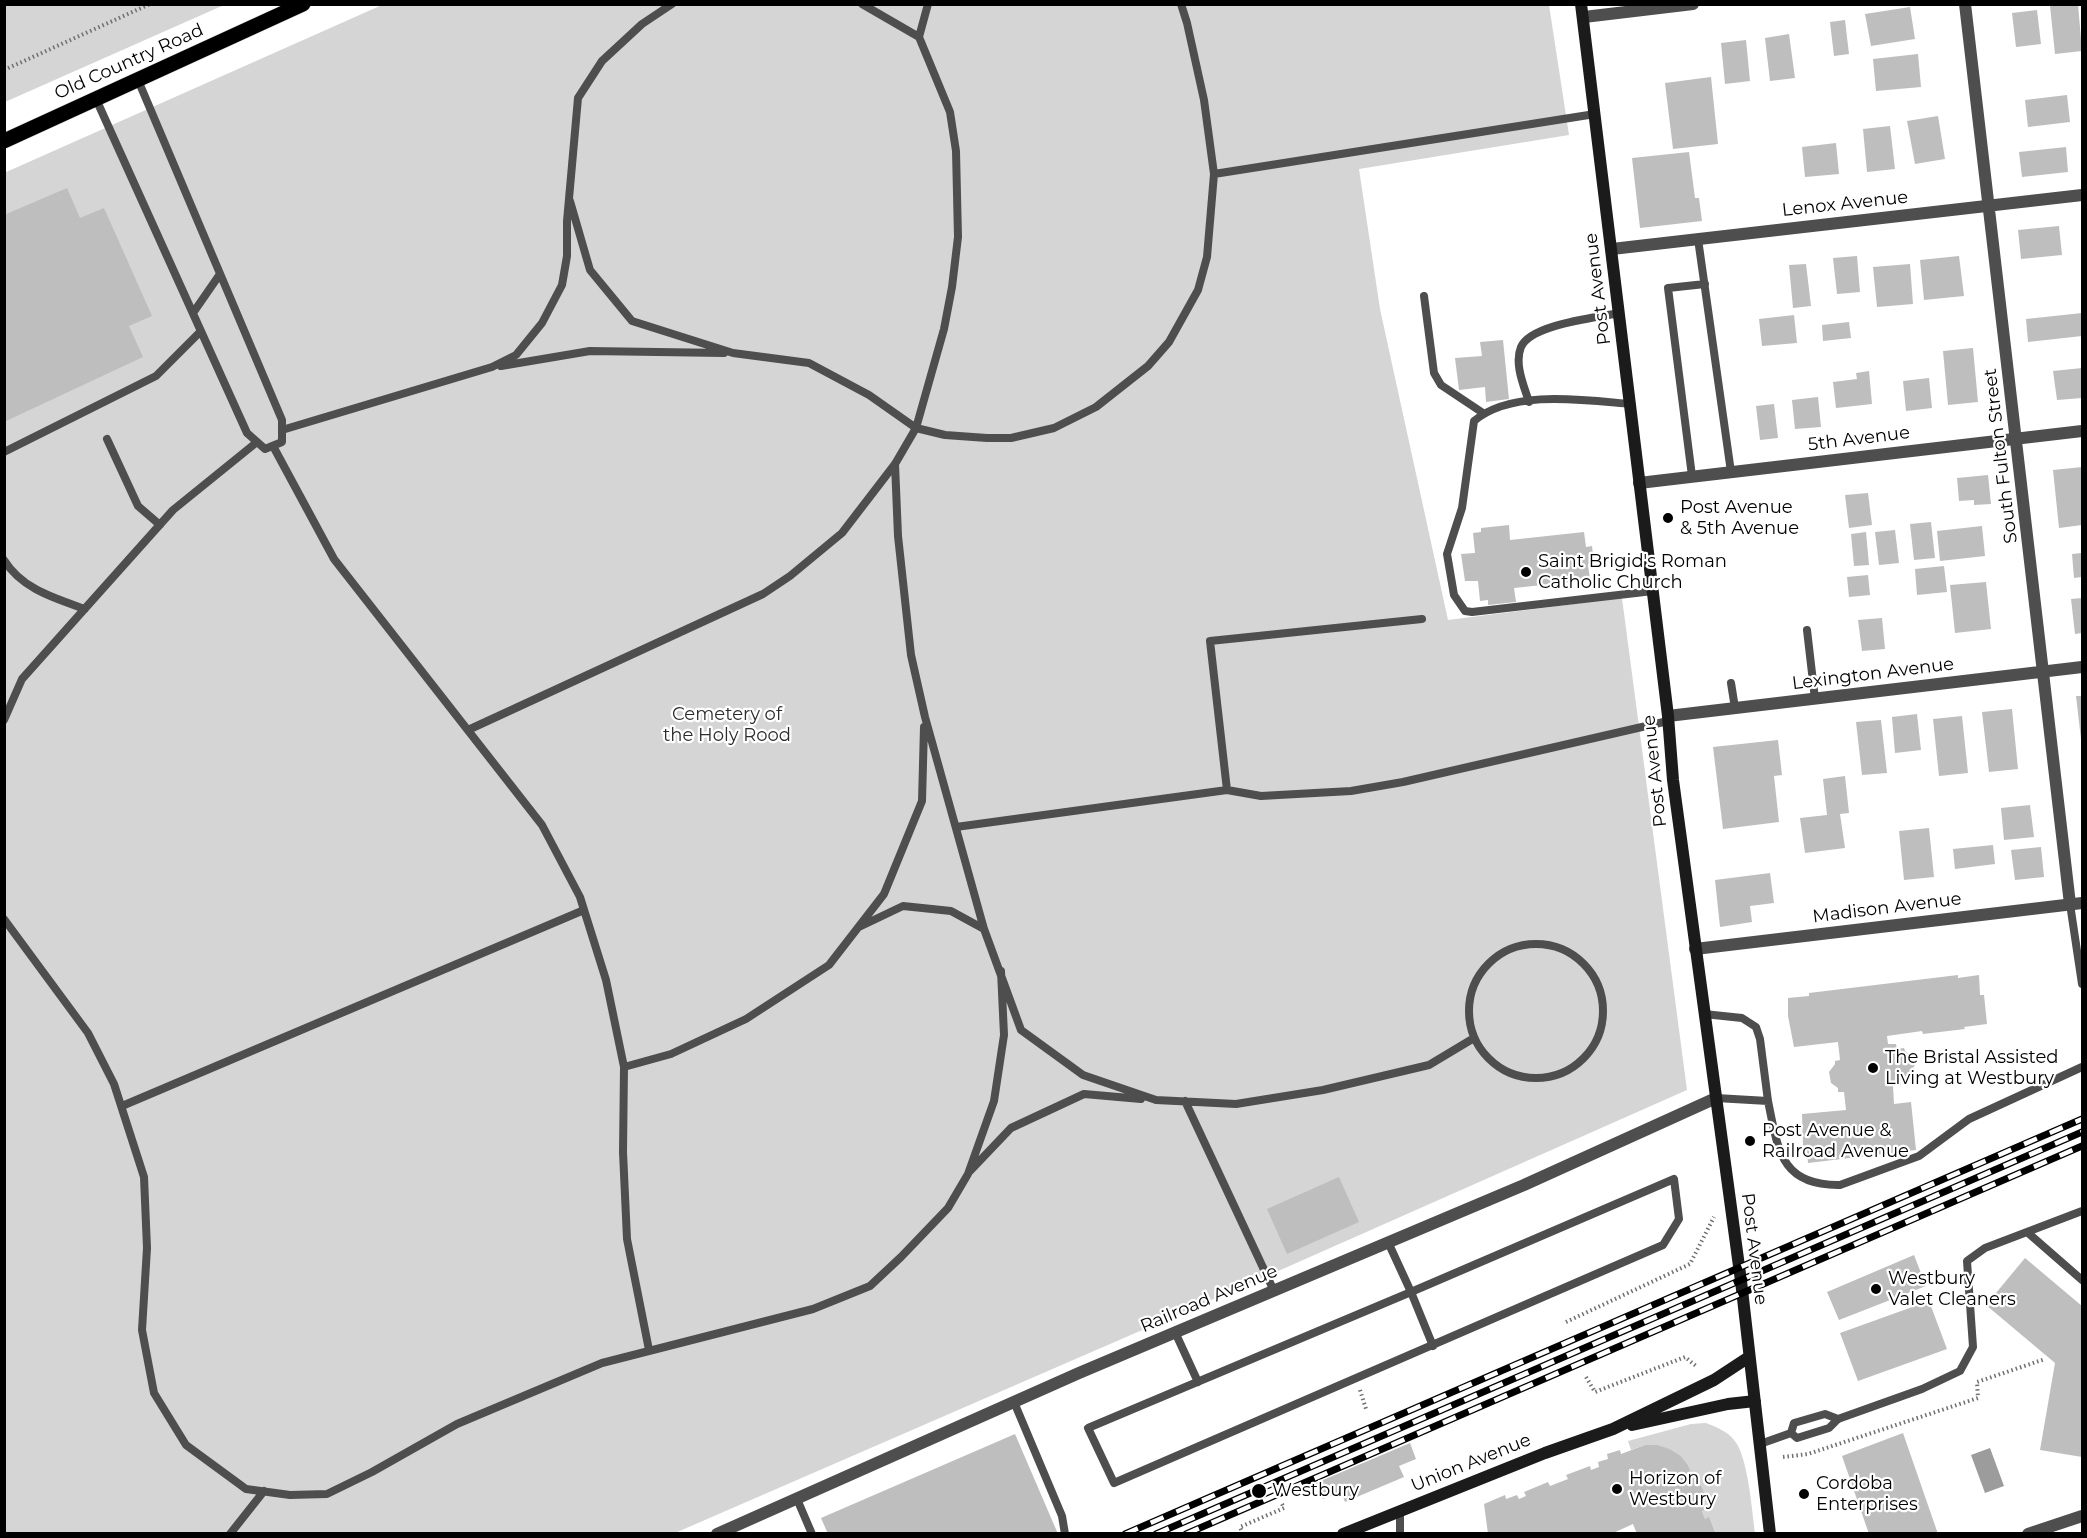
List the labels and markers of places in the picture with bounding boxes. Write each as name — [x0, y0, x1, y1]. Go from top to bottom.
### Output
place label: Post Avenue & 5th Avenue — [1680, 497, 1799, 540]
marker: Post Avenue & 5th Avenue — [1661, 511, 1675, 525]
place label: Saint Brigid's Roman Catholic Church — [1538, 551, 1727, 594]
marker: Saint Brigid's Roman Catholic Church — [1519, 565, 1533, 579]
place label: The Bristal Assisted Living at Westbury — [1885, 1047, 2059, 1090]
marker: The Bristal Assisted Living at Westbury — [1866, 1061, 1880, 1075]
place label: Post Avenue & Railroad Avenue — [1762, 1120, 1909, 1162]
marker: Post Avenue & Railroad Avenue — [1743, 1134, 1757, 1148]
place label: Westbury Valet Cleaners — [1888, 1268, 2016, 1310]
marker: Westbury Valet Cleaners — [1869, 1282, 1883, 1296]
place label: Horizon of Westbury — [1629, 1468, 1721, 1510]
place label: Cordoba Enterprises — [1816, 1473, 1918, 1516]
place label: Westbury — [1272, 1480, 1359, 1502]
marker: Westbury — [1250, 1482, 1268, 1500]
marker: Horizon of Westbury — [1610, 1482, 1624, 1496]
marker: Cordoba Enterprises — [1797, 1487, 1811, 1501]

